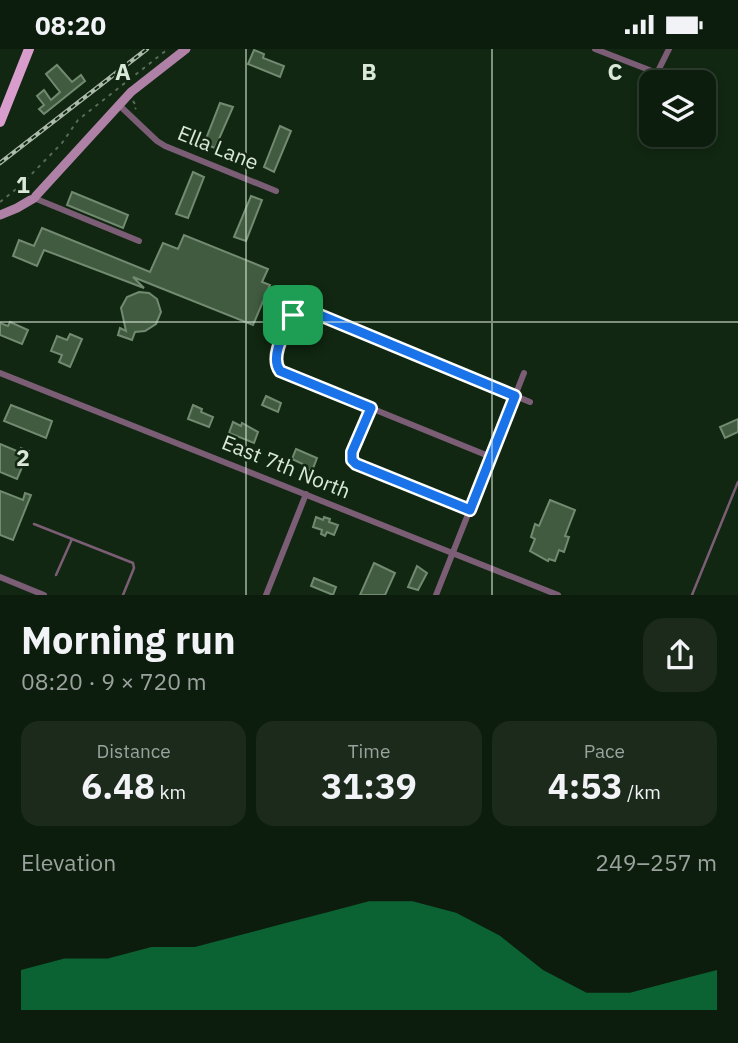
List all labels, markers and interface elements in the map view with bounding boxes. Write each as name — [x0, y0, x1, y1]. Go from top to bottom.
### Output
text: 08:20 — [35, 8, 106, 42]
text: A — [115, 56, 131, 86]
text: B — [361, 56, 377, 86]
text: C — [608, 56, 623, 86]
map controls — [639, 70, 716, 147]
button: layers — [639, 70, 716, 147]
street label: Ella Lane — [174, 118, 263, 176]
text: 1 — [16, 169, 30, 199]
pin — [263, 285, 323, 345]
icon: arrive — [274, 296, 312, 334]
street label: East 7th North — [218, 428, 355, 505]
text: 2 — [16, 442, 30, 472]
text: Morning run — [21, 615, 236, 664]
button: share — [643, 618, 717, 692]
text: 08:20 · 9 × 720 m — [21, 666, 207, 696]
text: Distance — [97, 739, 171, 763]
text: Time — [348, 739, 390, 763]
text: Pace — [584, 739, 625, 763]
text: 6.48 — [81, 763, 155, 809]
text: 31:39 — [321, 763, 417, 809]
text: 4:53 — [548, 763, 622, 809]
text: km — [155, 780, 186, 804]
text: /km — [622, 780, 661, 804]
text: Elevation — [21, 847, 116, 877]
text: 249–257 m — [595, 847, 717, 877]

